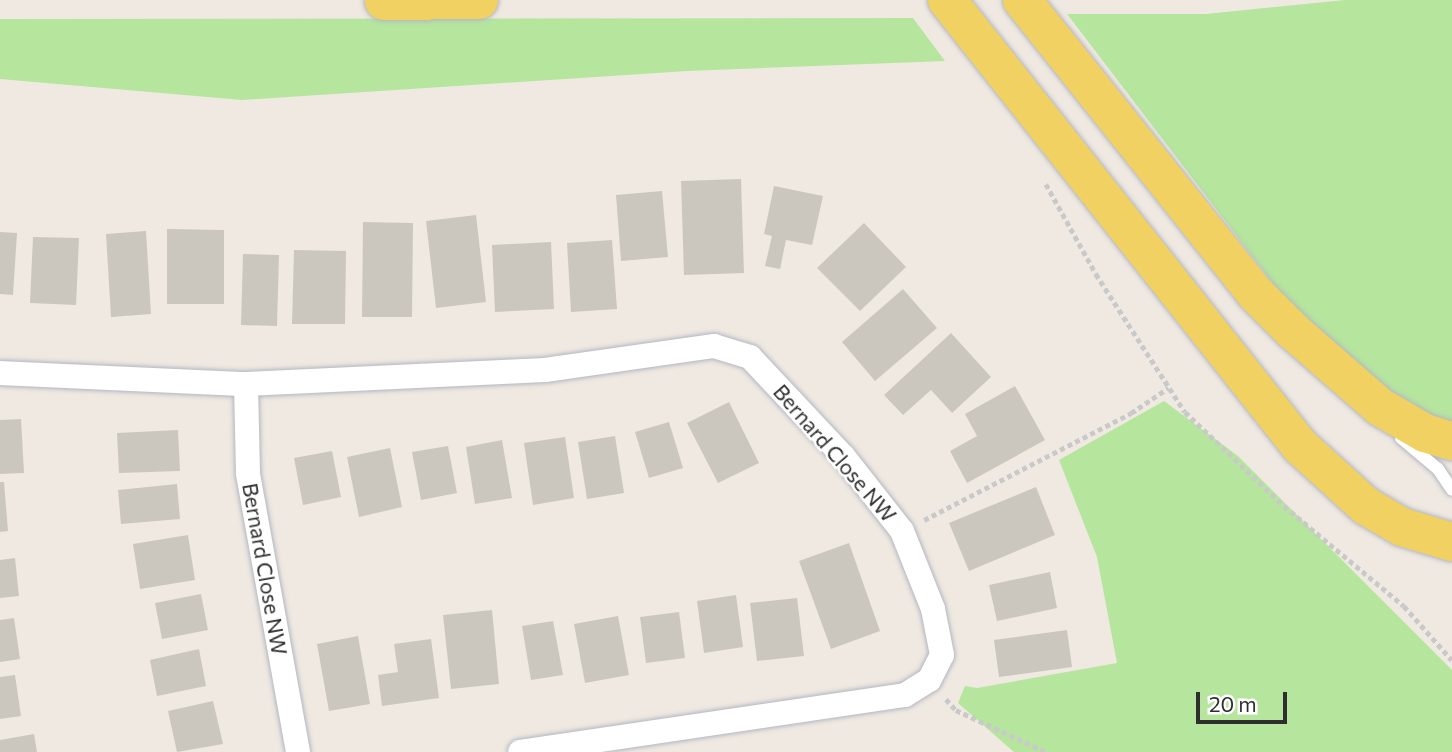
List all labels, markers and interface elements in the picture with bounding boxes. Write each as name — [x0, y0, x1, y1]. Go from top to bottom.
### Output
street label: Bernard Close NW — [768, 379, 902, 527]
street label: Bernard Close NW — [237, 481, 293, 657]
scale bar — [1200, 678, 1291, 722]
text: 20 m — [1209, 691, 1257, 716]

